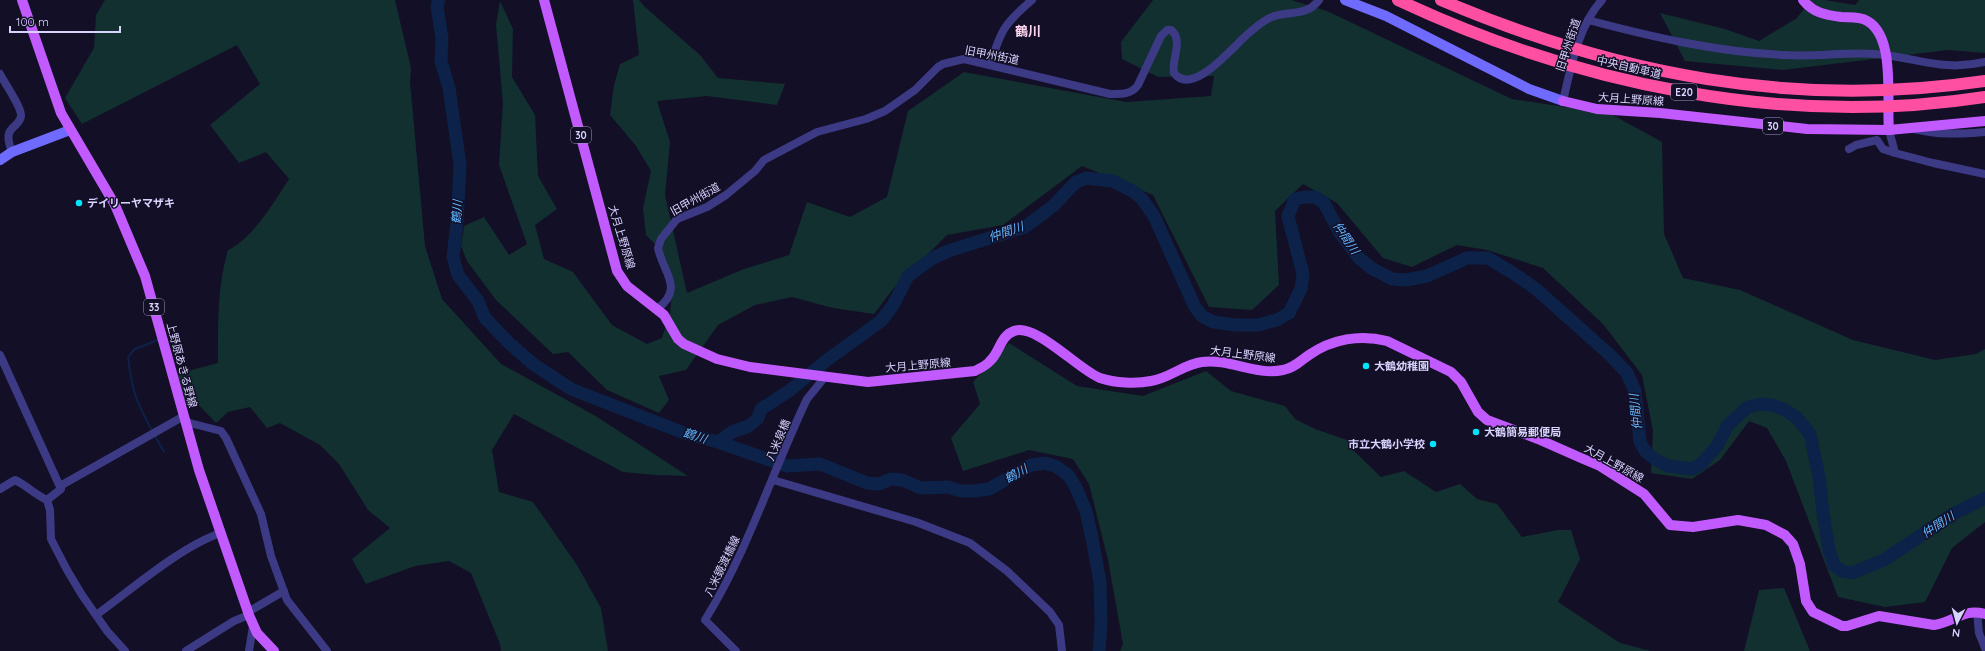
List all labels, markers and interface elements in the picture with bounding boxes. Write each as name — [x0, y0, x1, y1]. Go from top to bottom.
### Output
scale bar — [10, 8, 120, 34]
text: 100 m — [16, 14, 49, 29]
street label: 旧甲州街道 — [1553, 17, 1583, 73]
district label: 鶴川 — [1015, 23, 1041, 39]
street label: 旧甲州街道 — [964, 43, 1020, 67]
street label: 中央自動車道 — [1595, 53, 1663, 81]
road number: E20 — [1671, 84, 1697, 100]
street label: 大月上野原線 — [1598, 90, 1664, 108]
road number: 30 — [1763, 118, 1783, 134]
road number: 30 — [571, 127, 591, 143]
street label: 旧甲州街道 — [668, 180, 722, 218]
place label: デイリーヤマザキ — [87, 196, 175, 210]
water label: 鶴川 — [448, 197, 465, 224]
marker: デイリーヤマザキ — [74, 198, 84, 208]
street label: 大月上野原線 — [606, 203, 638, 271]
water label: 仲間川 — [986, 218, 1027, 244]
water label: 仲間川 — [1330, 219, 1364, 258]
road number: 33 — [144, 299, 164, 315]
street label: 上野原あきる野線 — [164, 321, 200, 409]
street label: 大月上野原線 — [1209, 343, 1277, 365]
street label: 大月上野原線 — [885, 355, 951, 375]
place label: 大鶴幼稚園 — [1374, 359, 1429, 373]
marker: 大鶴幼稚園 — [1361, 361, 1371, 371]
water label: 仲間川 — [1626, 391, 1645, 431]
street label: 八米泉橋 — [763, 417, 793, 463]
water label: 鶴川 — [681, 425, 711, 447]
place label: 大鶴簡易郵便局 — [1484, 425, 1561, 439]
marker: 大鶴簡易郵便局 — [1471, 427, 1481, 437]
place label: 市立大鶴小学校 — [1348, 437, 1425, 451]
marker: 市立大鶴小学校 — [1428, 439, 1438, 449]
street label: 大月上野原線 — [1582, 441, 1646, 485]
water label: 鶴川 — [1002, 460, 1032, 486]
water label: 仲間川 — [1919, 507, 1959, 541]
street label: 八米鏡渡橋線 — [701, 533, 743, 599]
north arrow — [1937, 603, 1977, 643]
text: N — [1951, 626, 1961, 640]

